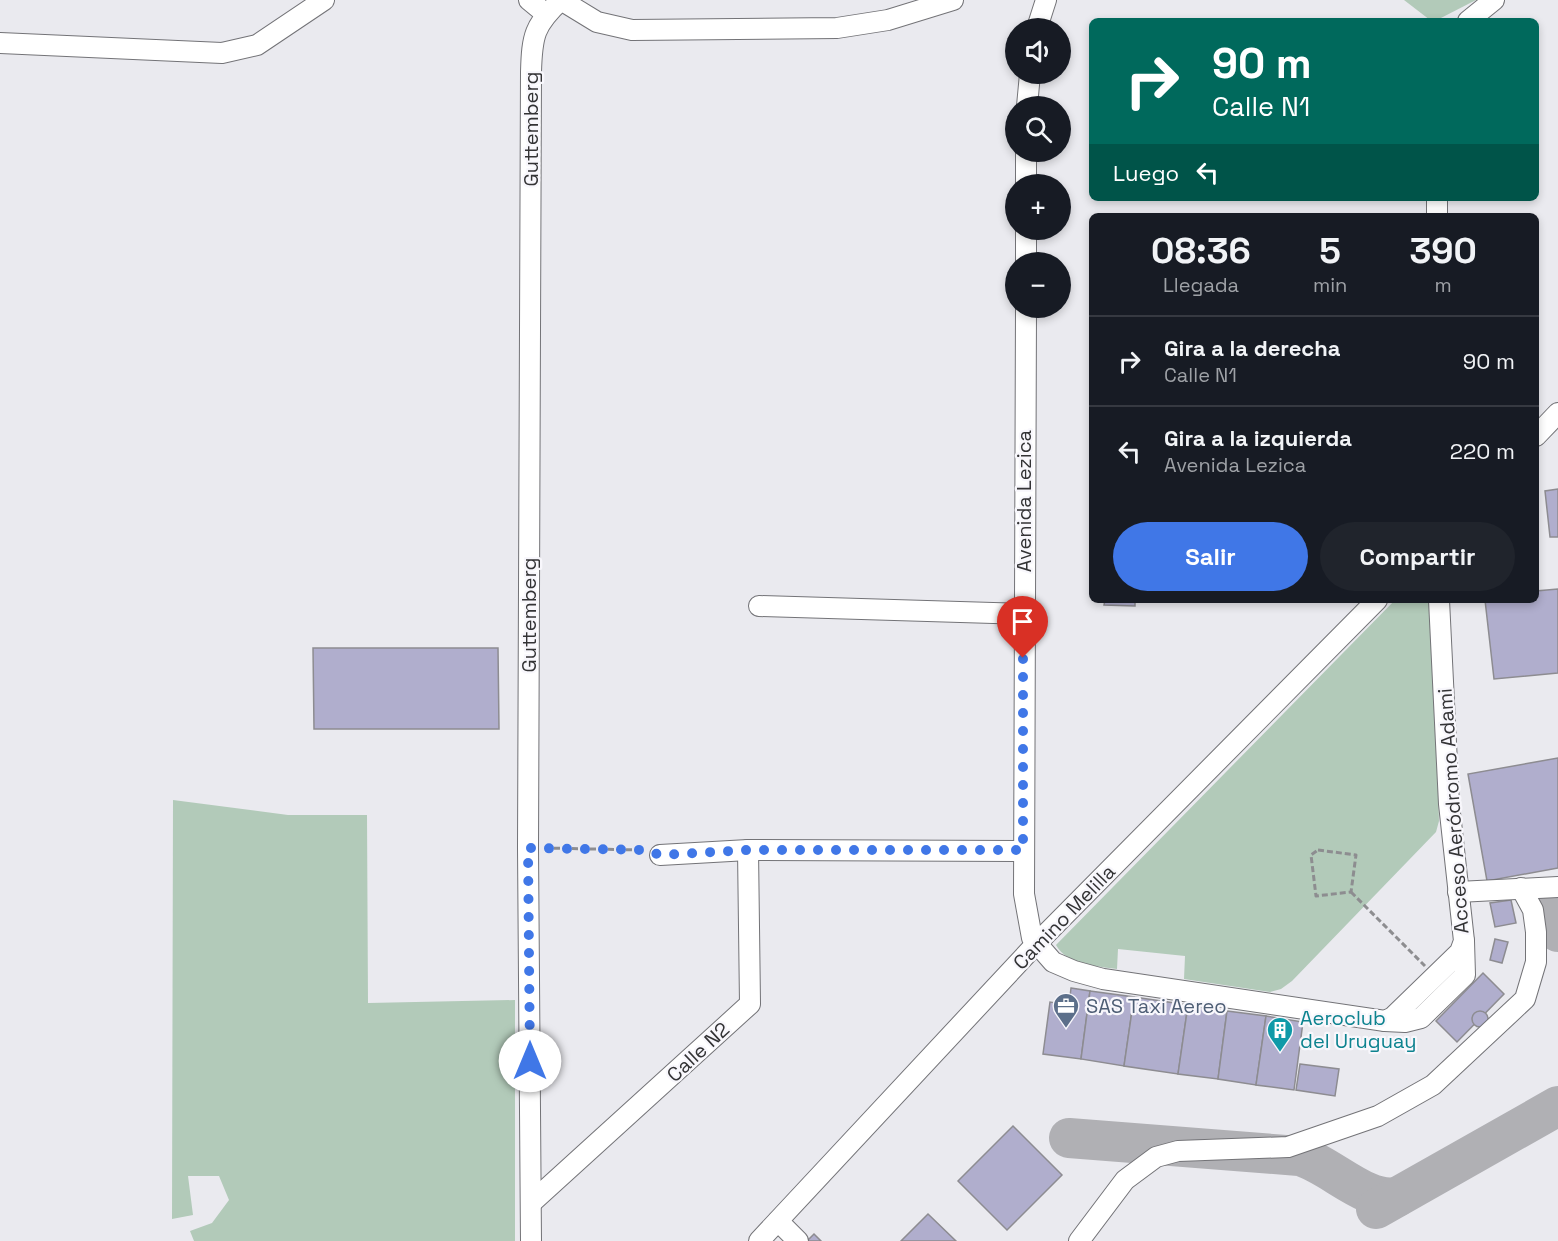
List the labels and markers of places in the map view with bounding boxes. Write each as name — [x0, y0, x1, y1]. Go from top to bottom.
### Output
pin — [997, 596, 1048, 658]
office icon: SAS Taxi Aereo — [1051, 991, 1081, 1029]
place label: SAS Taxi Aereo — [1086, 993, 1227, 1019]
place label: Aeroclub del Uruguay — [1300, 1005, 1416, 1054]
building icon: Aeroclub del Uruguay — [1265, 1015, 1295, 1053]

